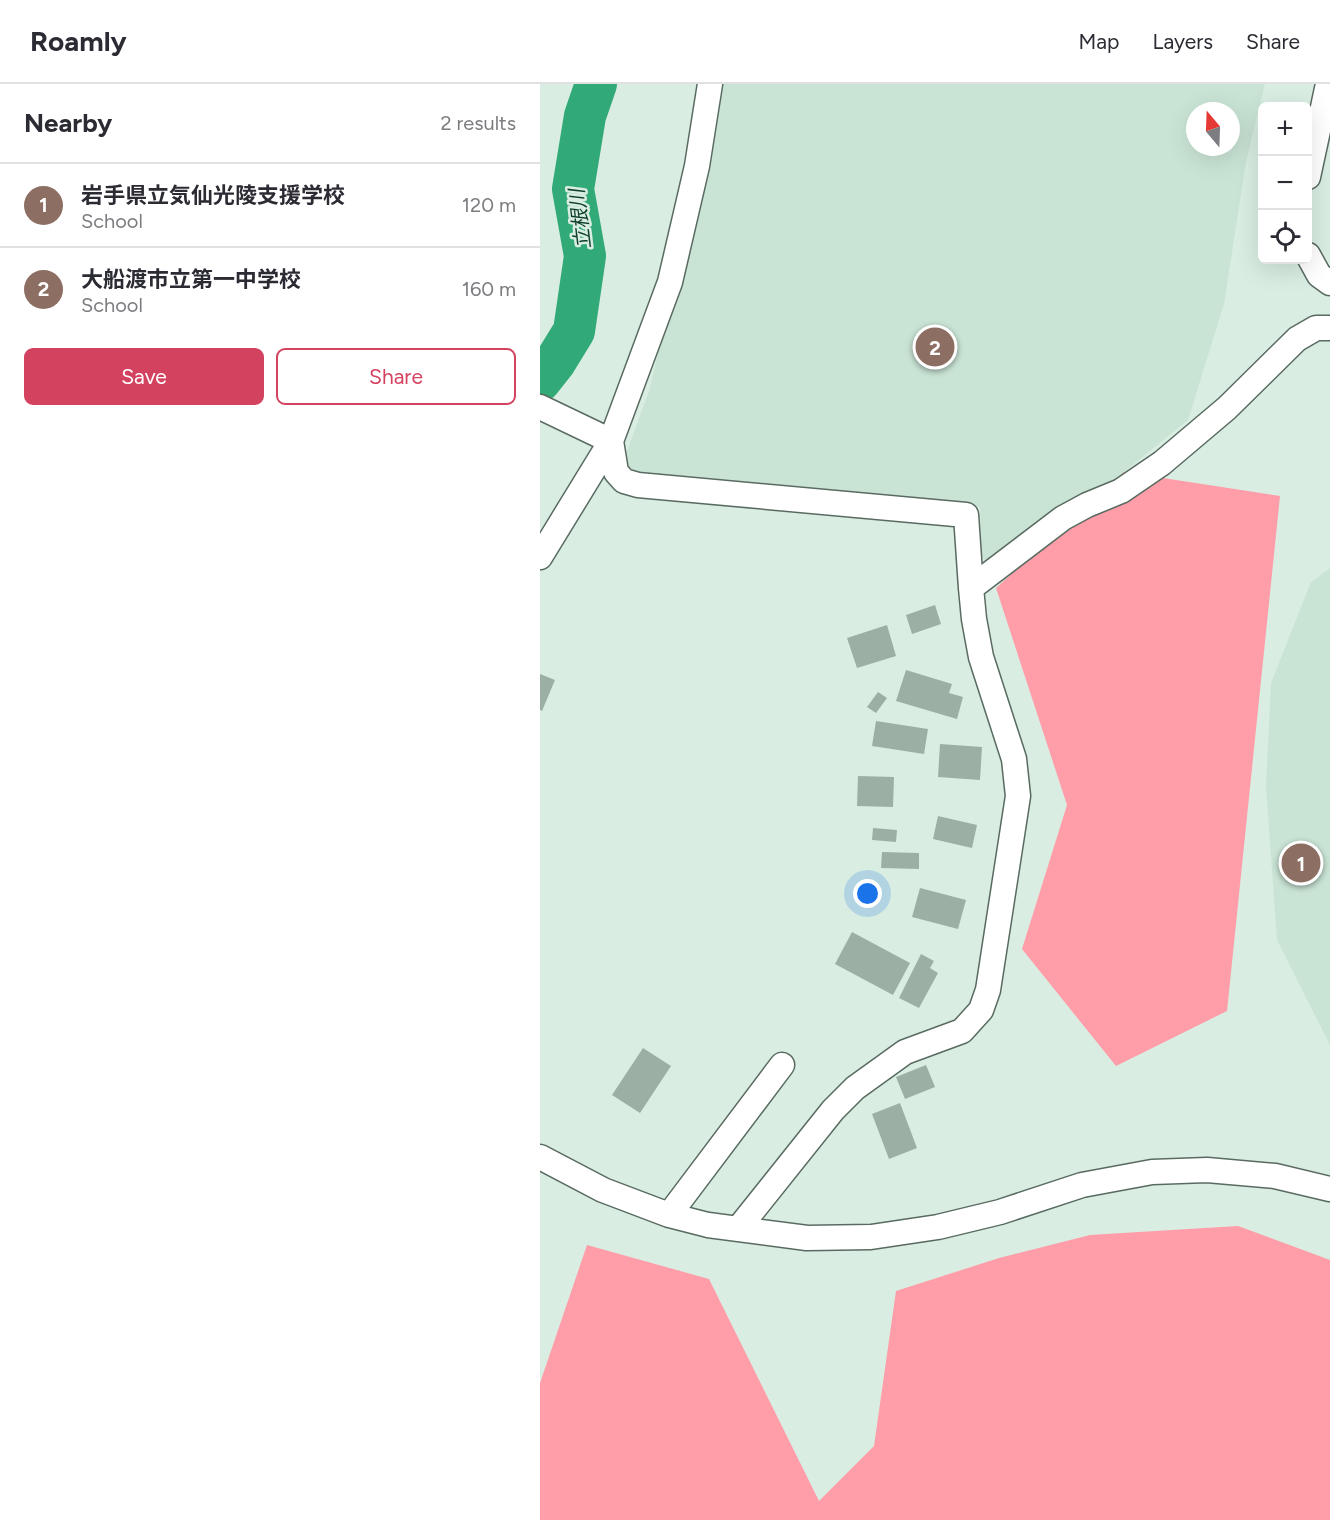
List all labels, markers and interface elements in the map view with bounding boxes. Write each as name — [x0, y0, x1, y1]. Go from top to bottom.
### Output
text: Roamly — [30, 24, 127, 58]
text: Map — [1079, 29, 1119, 54]
text: Layers — [1152, 29, 1213, 54]
text: Share — [1246, 29, 1300, 54]
north arrow — [1186, 102, 1240, 156]
map controls — [1258, 102, 1312, 264]
button: + — [1258, 102, 1312, 156]
text: Nearby — [24, 107, 112, 139]
text: 2 results — [440, 111, 516, 135]
button: − — [1258, 156, 1312, 210]
text: 岩手県立気仙光陵支援学校 — [81, 182, 345, 209]
water label: 立根川 — [564, 186, 596, 250]
text: 1 — [39, 193, 48, 217]
text: 120 m — [462, 193, 516, 217]
text: School — [81, 209, 143, 233]
button: locate — [1258, 210, 1312, 264]
text: 大船渡市立第一中学校 — [81, 266, 301, 293]
text: 2 — [38, 277, 49, 301]
text: 160 m — [462, 277, 516, 301]
text: School — [81, 293, 143, 317]
pin: 2 — [916, 324, 954, 370]
button: Save — [24, 348, 264, 405]
button: Share — [276, 348, 516, 405]
pin: 1 — [1282, 840, 1320, 886]
your location — [853, 879, 882, 908]

